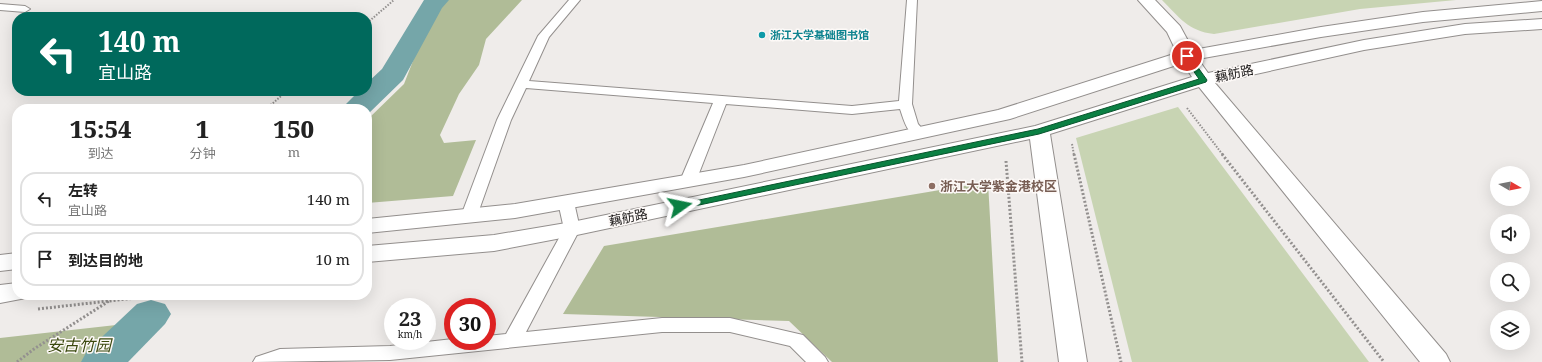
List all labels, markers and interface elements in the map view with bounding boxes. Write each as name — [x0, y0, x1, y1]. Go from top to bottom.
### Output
text: 140 m — [98, 22, 180, 60]
place label: 浙江大学基础图书馆 — [770, 27, 869, 42]
icon: left — [32, 28, 84, 80]
marker: 浙江大学基础图书馆 — [757, 30, 767, 40]
pin — [1170, 39, 1204, 73]
icon: arrive — [1176, 45, 1198, 67]
text: 宜山路 — [98, 60, 152, 84]
street label: 藕舫路 — [1213, 60, 1255, 86]
text: 15:54 — [70, 112, 132, 145]
text: 1 — [196, 112, 209, 145]
text: 150 — [273, 112, 314, 145]
text: m — [288, 143, 300, 161]
text: 到达 — [88, 144, 114, 162]
text: 分钟 — [190, 144, 216, 162]
north arrow — [1490, 166, 1530, 206]
map controls — [1490, 166, 1530, 350]
place label: 浙江大学紫金港校区 — [940, 177, 1057, 195]
text: 左转 — [68, 180, 98, 200]
marker: 浙江大学紫金港校区 — [927, 181, 937, 191]
position arrow — [659, 185, 701, 227]
icon: left — [34, 188, 56, 210]
text: 140 m — [307, 189, 350, 209]
text: 宜山路 — [68, 201, 107, 219]
street label: 藕舫路 — [607, 204, 649, 230]
button: sound — [1490, 214, 1530, 254]
icon: arrive — [34, 248, 56, 270]
text: 10 m — [315, 249, 350, 269]
text: 到达目的地 — [68, 250, 143, 270]
button: search — [1490, 262, 1530, 302]
speed limit sign: 30 — [444, 298, 496, 350]
text: 23 — [399, 305, 421, 332]
button: layers — [1490, 310, 1530, 350]
text: km/h — [398, 327, 422, 341]
park label: 安古竹园 — [47, 334, 113, 356]

